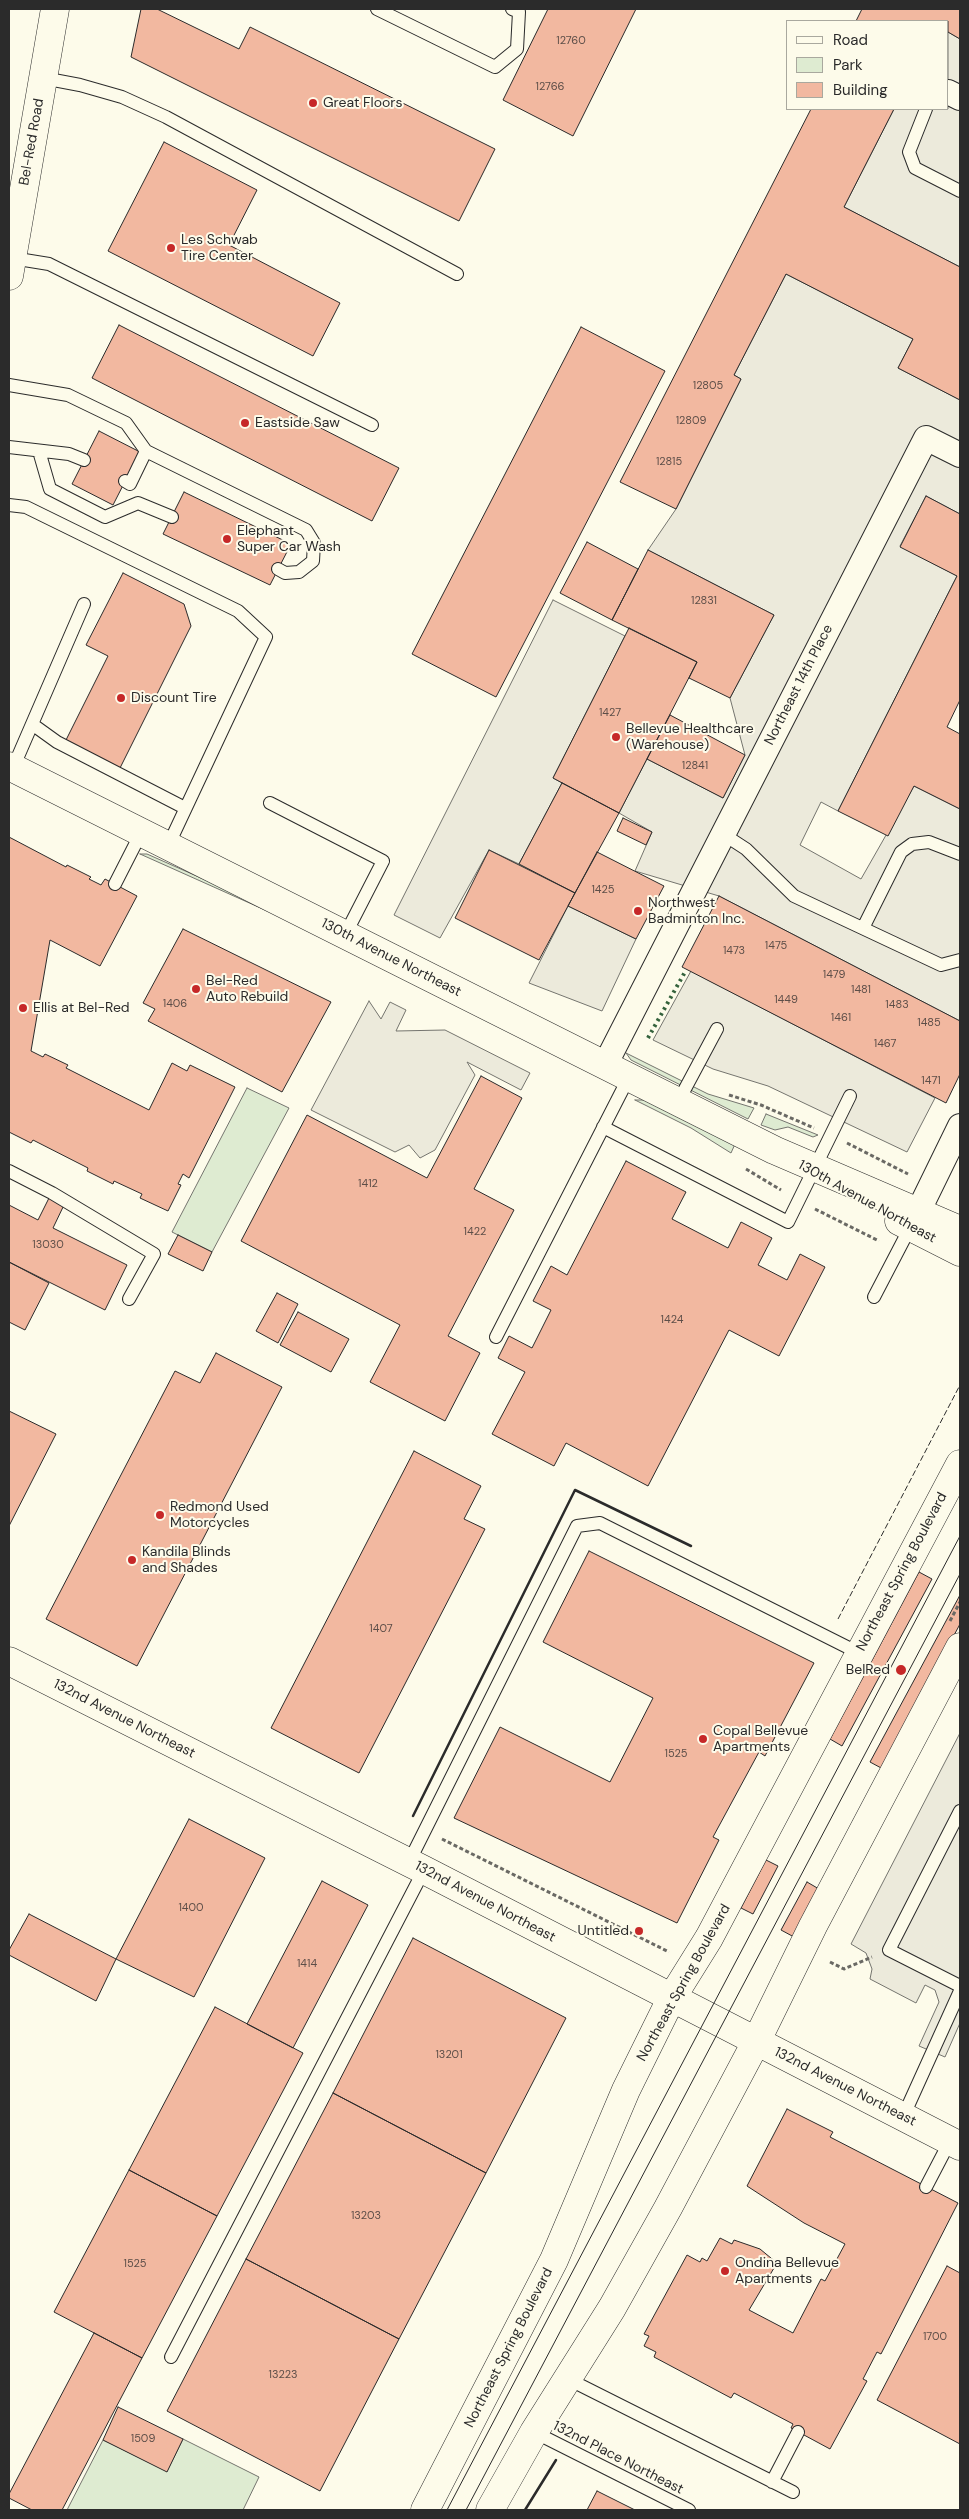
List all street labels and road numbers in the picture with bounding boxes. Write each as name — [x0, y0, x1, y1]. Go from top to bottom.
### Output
street label: Bel-Red Road — [16, 97, 48, 187]
street label: Northeast 14th Place — [761, 622, 837, 748]
street label: 130th Avenue Northeast — [318, 915, 464, 1001]
street label: 130th Avenue Northeast — [795, 1157, 939, 1247]
street label: Northeast Spring Boulevard — [853, 1490, 951, 1654]
street label: 132nd Avenue Northeast — [50, 1676, 198, 1762]
street label: 132nd Avenue Northeast — [412, 1858, 558, 1946]
street label: Northeast Spring Boulevard — [634, 1901, 734, 2065]
street label: 132nd Avenue Northeast — [771, 2044, 919, 2130]
street label: Northeast Spring Boulevard — [461, 2265, 557, 2431]
street label: 132nd Place Northeast — [550, 2418, 686, 2498]

